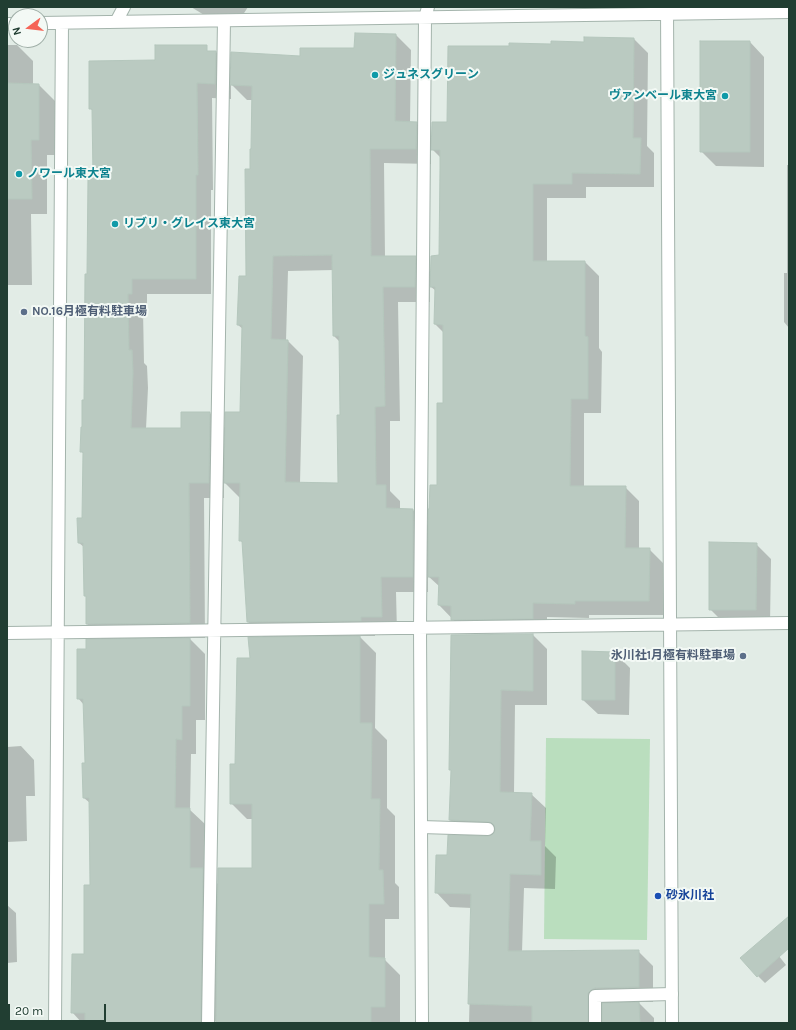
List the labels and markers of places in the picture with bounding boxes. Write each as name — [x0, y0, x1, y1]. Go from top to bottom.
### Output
place label: ジュネスグリーン — [383, 68, 479, 82]
marker: ジュネスグリーン — [370, 70, 380, 80]
place label: ヴァンベール東大宮 — [609, 89, 717, 103]
marker: ヴァンベール東大宮 — [720, 91, 730, 101]
place label: ノワール東大宮 — [27, 167, 111, 181]
marker: ノワール東大宮 — [14, 169, 24, 179]
place label: リブリ・グレイス東大宮 — [123, 217, 255, 231]
marker: リブリ・グレイス東大宮 — [110, 219, 120, 229]
place label: NO.16月極有料駐車場 — [32, 305, 147, 319]
marker: NO.16月極有料駐車場 — [19, 307, 29, 317]
place label: 氷川社1月極有料駐車場 — [611, 649, 735, 663]
marker: 氷川社1月極有料駐車場 — [738, 651, 748, 661]
place label: 砂氷川社 — [666, 889, 714, 903]
marker: 砂氷川社 — [653, 891, 663, 901]

